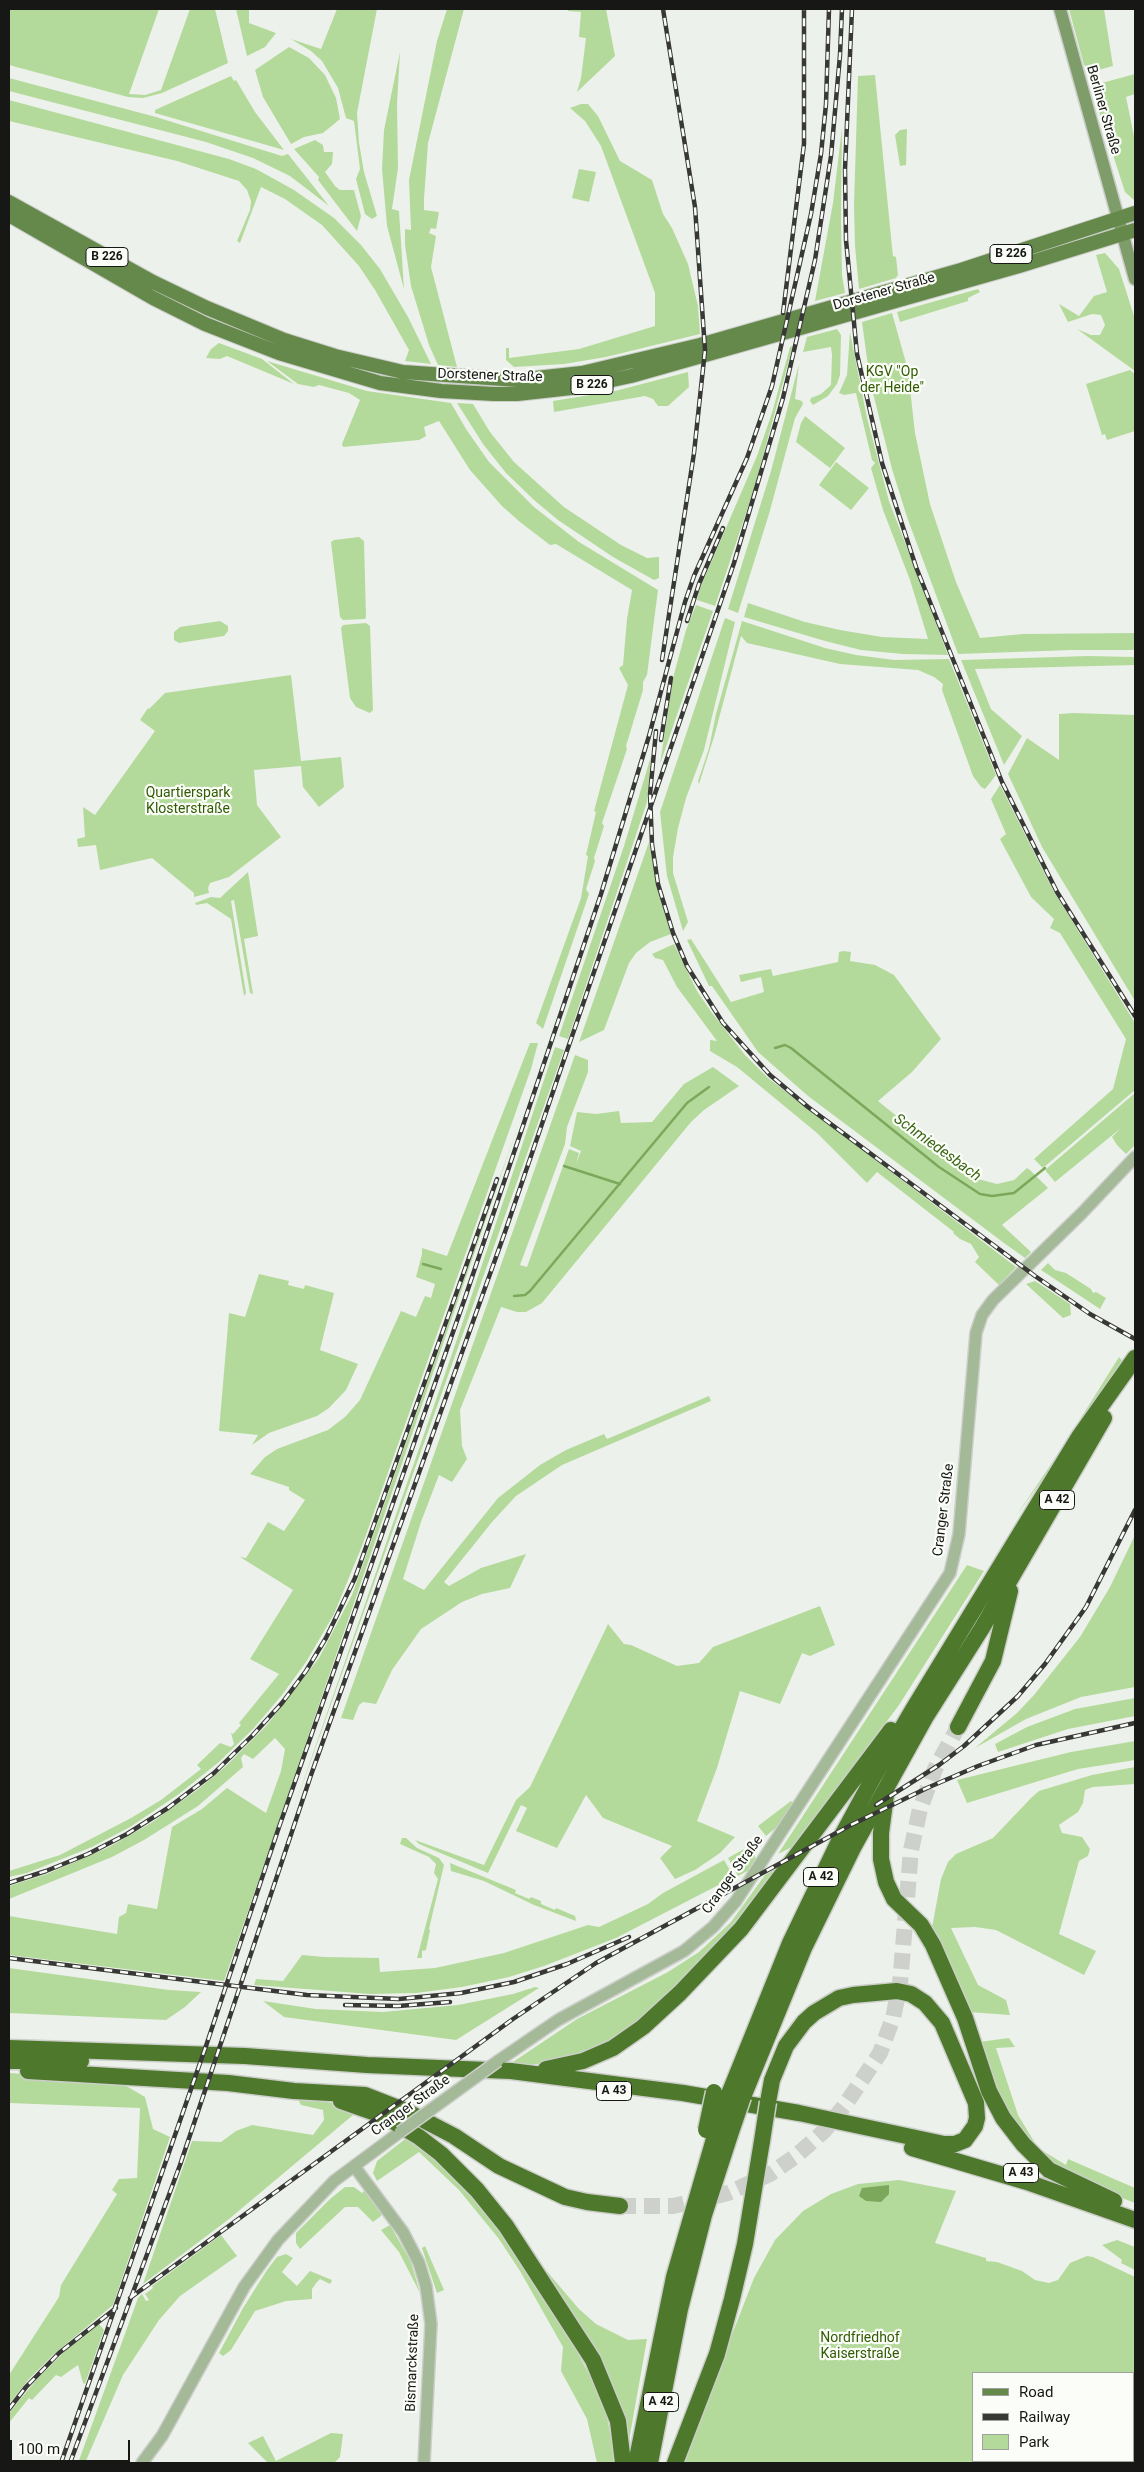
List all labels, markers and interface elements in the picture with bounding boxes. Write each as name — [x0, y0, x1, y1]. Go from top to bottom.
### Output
street label: Berliner Straße — [1082, 64, 1124, 156]
road number: B 226 — [990, 244, 1032, 264]
road number: B 226 — [86, 248, 128, 266]
street label: Dorstener Straße — [831, 269, 937, 315]
park label: KGV "Op der Heide" — [860, 364, 924, 397]
street label: Dorstener Straße — [437, 366, 543, 386]
road number: B 226 — [571, 376, 613, 394]
park label: Quartierspark Klosterstraße — [146, 785, 230, 818]
water label: Schmiedesbach — [890, 1110, 984, 1186]
street label: Cranger Straße — [930, 1463, 958, 1557]
road number: A 42 — [1040, 1490, 1074, 1510]
street label: Cranger Straße — [699, 1832, 767, 1918]
road number: A 42 — [804, 1868, 838, 1886]
street label: Cranger Straße — [368, 2072, 454, 2140]
road number: A 43 — [596, 2082, 632, 2100]
road number: A 43 — [1004, 2164, 1038, 2182]
street label: Bismarckstraße — [403, 2314, 423, 2412]
park label: Nordfriedhof Kaiserstraße — [820, 2330, 900, 2362]
legend — [972, 2372, 1134, 2462]
text: Road — [1019, 2383, 1053, 2401]
road number: A 42 — [644, 2392, 678, 2412]
text: Railway — [1019, 2408, 1070, 2426]
scale bar — [12, 2430, 132, 2462]
text: Park — [1019, 2433, 1049, 2451]
text: 100 m — [18, 2440, 60, 2458]

